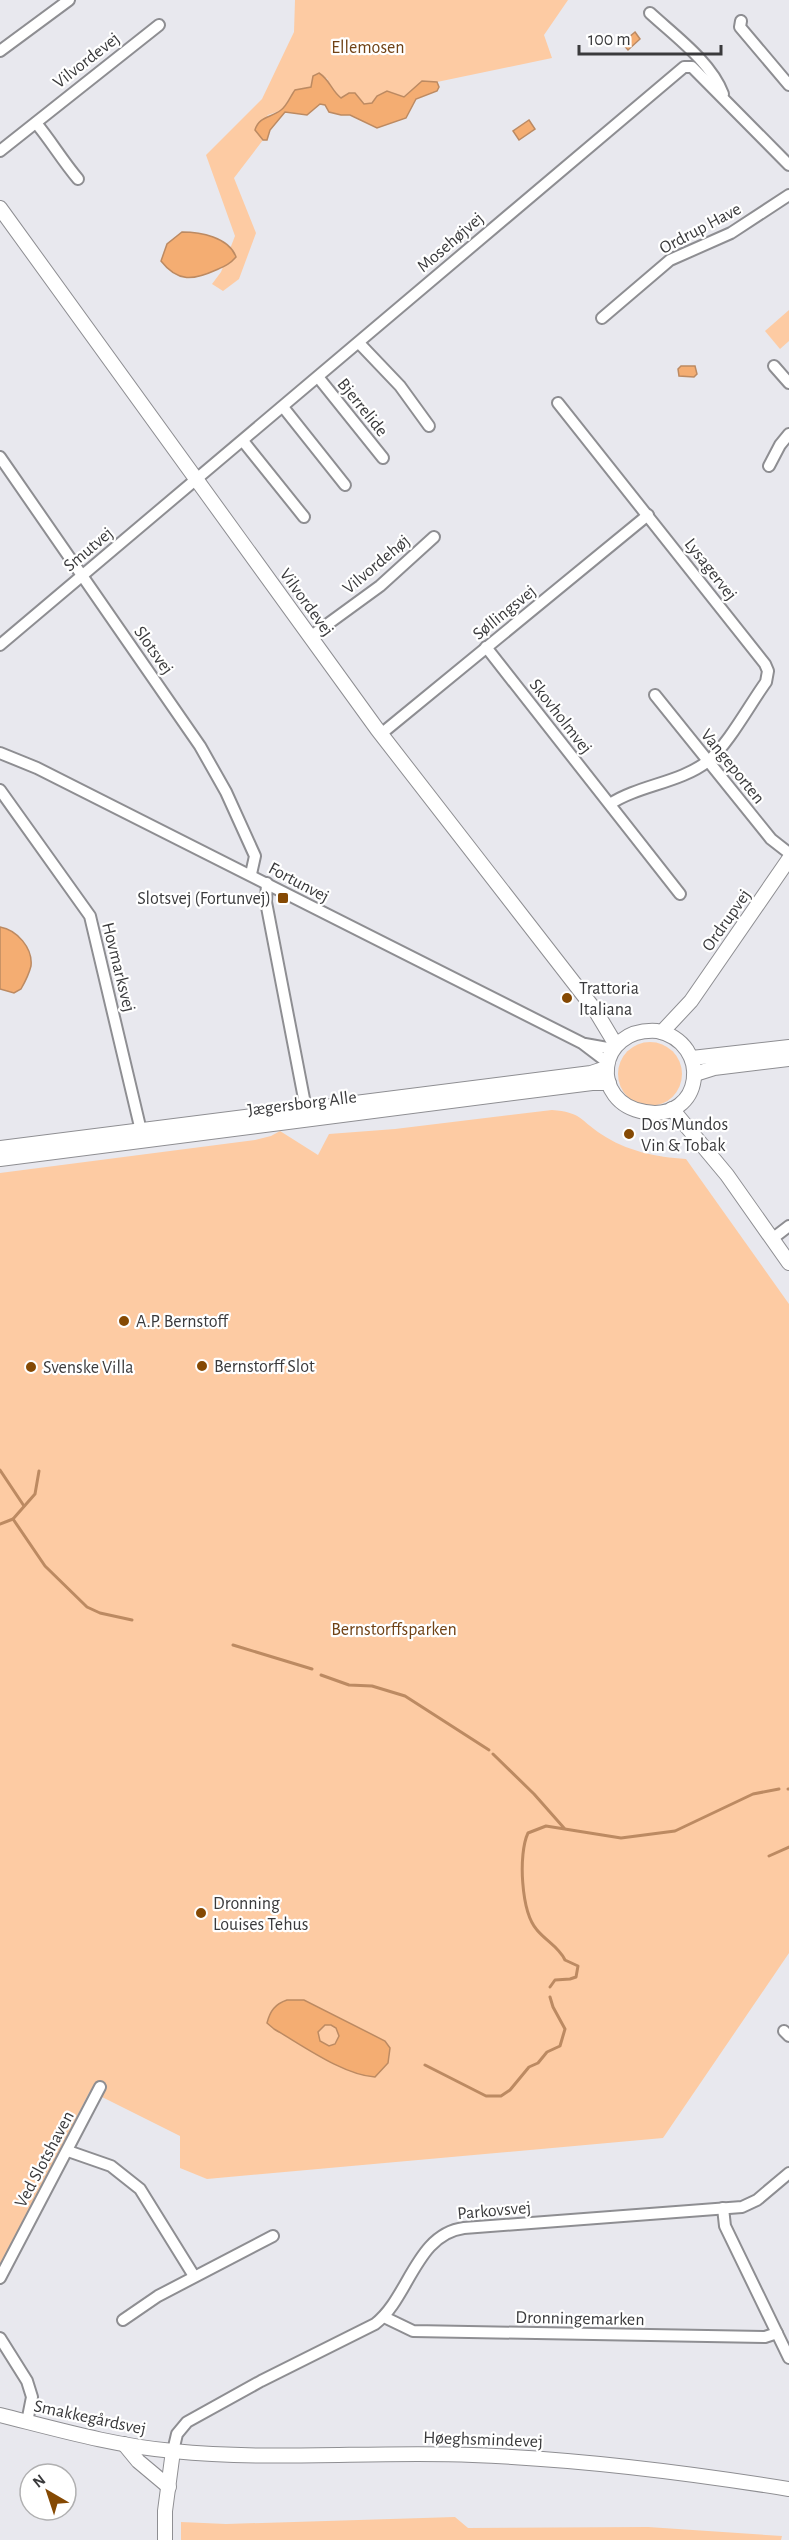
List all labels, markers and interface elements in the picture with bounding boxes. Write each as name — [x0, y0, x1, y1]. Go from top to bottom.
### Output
scale bar — [579, 18, 722, 56]
street label: Vilvordevej — [50, 29, 123, 92]
text: 100 m — [588, 31, 631, 49]
park label: Ellemosen — [331, 39, 405, 57]
street label: Ordrup Have — [657, 200, 744, 258]
street label: Mosehøjvej — [414, 209, 487, 276]
street label: Bjerrelide — [333, 375, 391, 440]
street label: Smutvej — [61, 524, 117, 575]
street label: Vilvordehøj — [340, 532, 414, 598]
street label: Lysagervej — [681, 535, 740, 604]
street label: Vilvordevej — [276, 565, 337, 640]
street label: Søllingsvej — [470, 582, 540, 643]
street label: Slotsvej — [130, 623, 176, 678]
street label: Skovholmvej — [526, 676, 595, 757]
street label: Vangeporten — [697, 726, 768, 807]
street label: Fortunvej — [265, 859, 332, 906]
street label: Ordrupvej — [699, 886, 755, 955]
place label: Slotsvej (Fortunvej) — [137, 890, 271, 908]
marker: Slotsvej (Fortunvej) — [276, 891, 290, 905]
street label: Hovmarksvej — [98, 921, 138, 1014]
place label: Trattoria Italiana — [579, 980, 639, 1019]
marker: Trattoria Italiana — [560, 991, 574, 1005]
street label: Jægersborg Alle — [247, 1088, 358, 1120]
place label: Dos Mundos Vin & Tobak — [641, 1116, 728, 1155]
marker: Dos Mundos Vin & Tobak — [622, 1127, 636, 1141]
place label: A.P. Bernstoff — [136, 1313, 230, 1331]
marker: A.P. Bernstoff — [117, 1314, 131, 1328]
place label: Bernstorff Slot — [214, 1358, 315, 1376]
place label: Svenske Villa — [43, 1359, 134, 1377]
marker: Bernstorff Slot — [195, 1359, 209, 1373]
marker: Svenske Villa — [24, 1360, 38, 1374]
park label: Bernstorffsparken — [331, 1621, 457, 1639]
place label: Dronning Louises Tehus — [213, 1895, 308, 1934]
marker: Dronning Louises Tehus — [194, 1906, 208, 1920]
street label: Ved Slotshaven — [12, 2108, 78, 2211]
street label: Parkovsvej — [456, 2199, 532, 2223]
street label: Dronningemarken — [515, 2309, 645, 2329]
street label: Smakkegårdsvej — [32, 2397, 147, 2439]
street label: Høeghsmindevej — [423, 2429, 543, 2451]
north arrow — [18, 2462, 78, 2522]
text: N — [30, 2471, 49, 2491]

